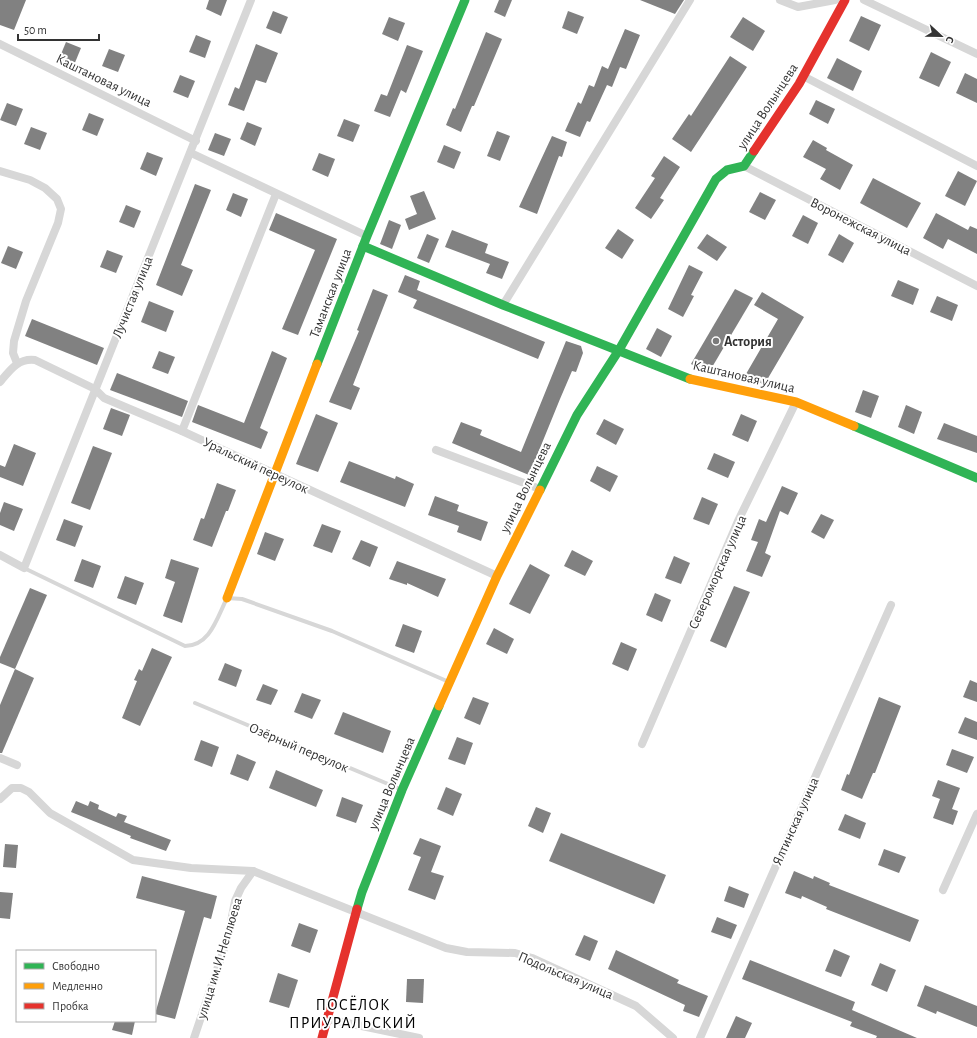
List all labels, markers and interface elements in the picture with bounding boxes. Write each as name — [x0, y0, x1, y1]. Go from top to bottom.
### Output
scale bar — [18, 16, 99, 42]
north arrow — [921, 16, 961, 56]
text: 50 m — [24, 24, 47, 36]
text: С — [944, 35, 956, 44]
street label: Каштановая улица — [54, 52, 154, 110]
street label: улица Волынцева — [734, 61, 801, 153]
street label: Воронежская улица — [808, 195, 914, 259]
street label: Таманская улица — [307, 246, 355, 340]
street label: Лучистая улица — [110, 254, 156, 340]
place label: Астория — [724, 335, 772, 349]
marker: Астория — [711, 336, 721, 346]
street label: Каштановая улица — [691, 358, 797, 396]
street label: Уральский переулок — [201, 435, 311, 497]
street label: улица Волынцева — [497, 439, 554, 536]
street label: Североморская улица — [686, 513, 750, 632]
street label: Озёрный переулок — [247, 721, 351, 775]
street label: улица Волынцева — [366, 734, 418, 833]
street label: Ялтинская улица — [770, 775, 822, 867]
street label: улица им.И.Неплюева — [195, 895, 245, 1022]
legend — [16, 950, 156, 1022]
street label: Подольская улица — [516, 950, 616, 1002]
text: Свободно — [52, 960, 100, 972]
text: Медленно — [52, 980, 103, 992]
district label: ПОСЁЛОК ПРИУРАЛЬСКИЙ — [289, 995, 417, 1031]
text: Пробка — [52, 1000, 89, 1012]

